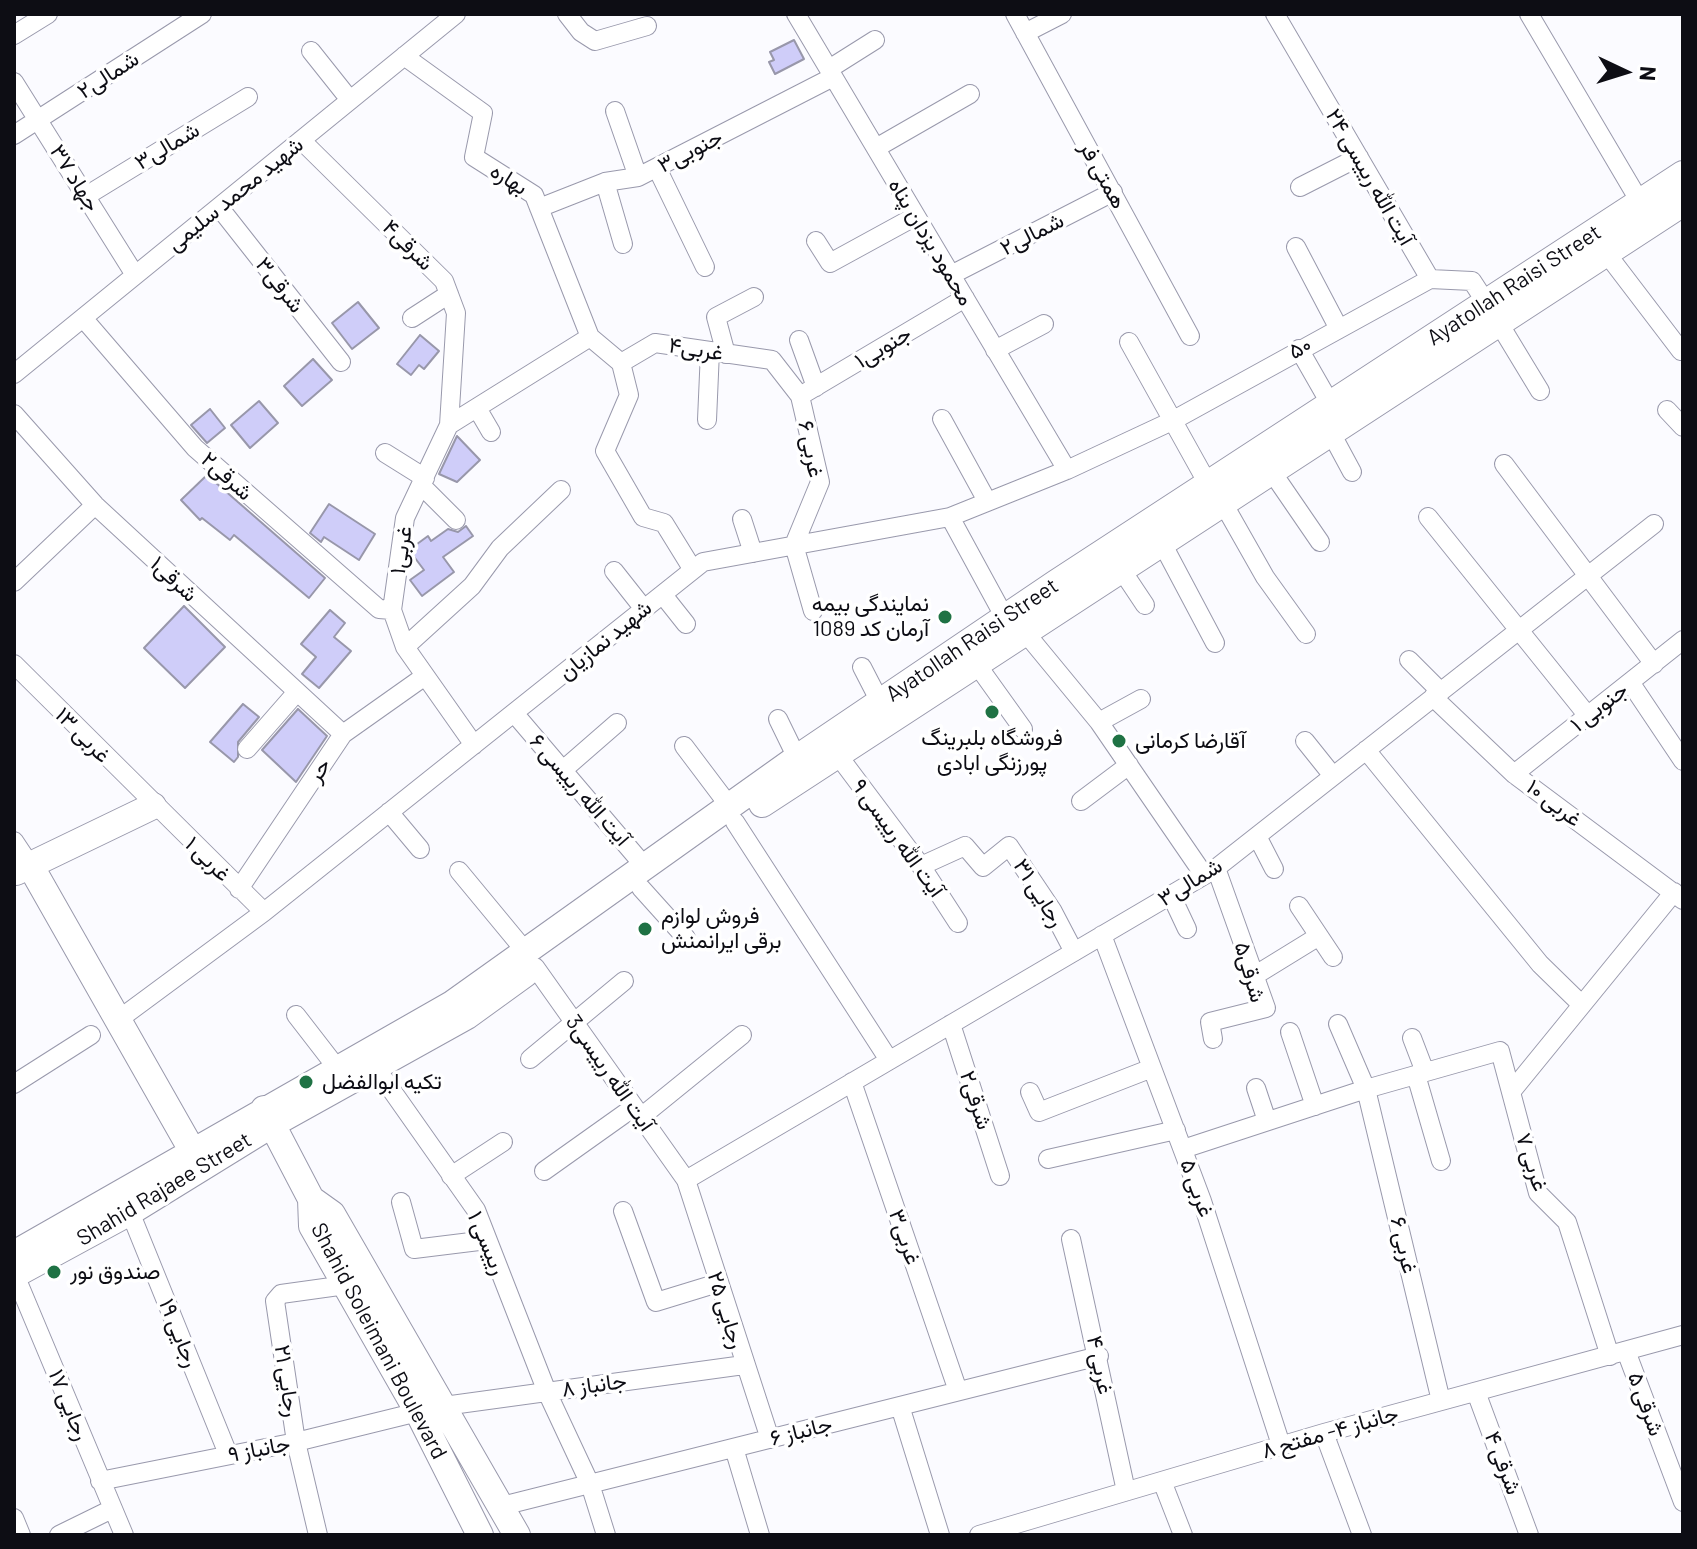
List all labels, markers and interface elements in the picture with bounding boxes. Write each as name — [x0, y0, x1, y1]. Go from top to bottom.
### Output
north arrow — [1585, 32, 1665, 112]
street label: شمالی۲ — [72, 45, 144, 105]
text: N — [1635, 65, 1662, 82]
street label: آیت الله رییسی ۲۴ — [1320, 104, 1420, 250]
street label: شمالی۳ — [130, 116, 204, 176]
street label: جنوبی۳ — [653, 124, 727, 178]
street label: شهید محمد سلیمی — [162, 131, 308, 257]
street label: همتی فر — [1074, 137, 1132, 213]
street label: جهاد ۳۷ — [44, 140, 106, 216]
street label: بهاره — [485, 157, 533, 201]
street label: محمود یزدان پناه — [883, 174, 979, 310]
street label: شمالی۲ — [996, 207, 1068, 261]
street label: شرقی۴ — [377, 214, 439, 276]
street label: Ayatollah Raisi Street — [1422, 219, 1606, 351]
street label: شرقی۳ — [250, 252, 310, 318]
street label: جنوبی۱ — [850, 320, 916, 374]
street label: ۵۰ — [1284, 331, 1316, 365]
street label: غربی۴ — [667, 332, 725, 366]
street label: غربی ۶ — [793, 418, 829, 480]
street label: شرقی۲ — [196, 446, 258, 506]
street label: غربی۱ — [384, 524, 418, 576]
street label: شرقی۱ — [145, 551, 203, 607]
street label: Ayatollah Raisi Street — [881, 573, 1063, 707]
place label: نمایندگی بیمه آرمان کد 1089 — [812, 591, 929, 642]
street label: شهید نمازیان — [553, 594, 657, 686]
marker: نمایندگی بیمه آرمان کد 1089 — [936, 608, 954, 626]
street label: جنوبی ۱ — [1565, 676, 1633, 738]
street label: غربی ۱۳ — [50, 702, 116, 768]
marker: فروشگاه بلبرینگ پورزنگی ابادی — [983, 703, 1001, 721]
place label: فروشگاه بلبرینگ پورزنگی ابادی — [921, 725, 1063, 776]
place label: آقارضا کرمانی — [1135, 728, 1246, 754]
street label: آیت الله رییسی ۶ — [524, 729, 636, 851]
marker: آقارضا کرمانی — [1110, 732, 1128, 750]
street label: حر — [302, 753, 336, 787]
street label: آیت الله رییسی ۹ — [846, 774, 950, 902]
street label: غربی ۱۰ — [1521, 774, 1587, 832]
street label: غربی ۱ — [180, 831, 236, 887]
street label: شمالی۳ — [1153, 852, 1227, 912]
street label: رجایی ۳۱ — [1008, 854, 1070, 932]
place label: فروش لوازم برقی ایرانمنش — [661, 903, 782, 954]
marker: فروش لوازم برقی ایرانمنش — [636, 920, 654, 938]
street label: شرقی۵ — [1229, 939, 1271, 1005]
street label: آیت الله رییسی3 — [560, 1010, 660, 1136]
street label: شرقی۲ — [954, 1067, 998, 1133]
place label: تکیه ابوالفضل — [322, 1069, 442, 1095]
marker: تکیه ابوالفضل — [297, 1073, 315, 1091]
street label: Shahid Rajaee Street — [72, 1126, 256, 1252]
street label: غربی ۷ — [1510, 1130, 1554, 1194]
street label: غربی ۵ — [1174, 1155, 1220, 1221]
street label: غربی۳ — [883, 1206, 927, 1268]
street label: رییسی ۱ — [462, 1207, 512, 1279]
street label: غربی ۶ — [1385, 1214, 1423, 1276]
street label: Shahid Soleimani Boulevard — [305, 1218, 453, 1464]
place label: صندوق نور — [70, 1259, 161, 1285]
marker: صندوق نور — [45, 1263, 63, 1281]
street label: رجایی ۲۵ — [702, 1268, 750, 1352]
street label: رجایی ۱۹ — [153, 1295, 205, 1371]
street label: غربی ۴ — [1081, 1333, 1119, 1397]
street label: رجایی ۲۱ — [269, 1343, 305, 1419]
street label: رجایی ۱۷ — [43, 1366, 95, 1444]
street label: جانباز ۸ — [560, 1367, 628, 1403]
street label: شرقی ۵ — [1622, 1368, 1670, 1440]
street label: جانباز ۴- مفتح ۸ — [1259, 1400, 1401, 1464]
street label: جانباز ۶ — [767, 1411, 835, 1451]
street label: شرقی ۴ — [1479, 1428, 1527, 1498]
street label: جانباز ۹ — [226, 1430, 292, 1468]

